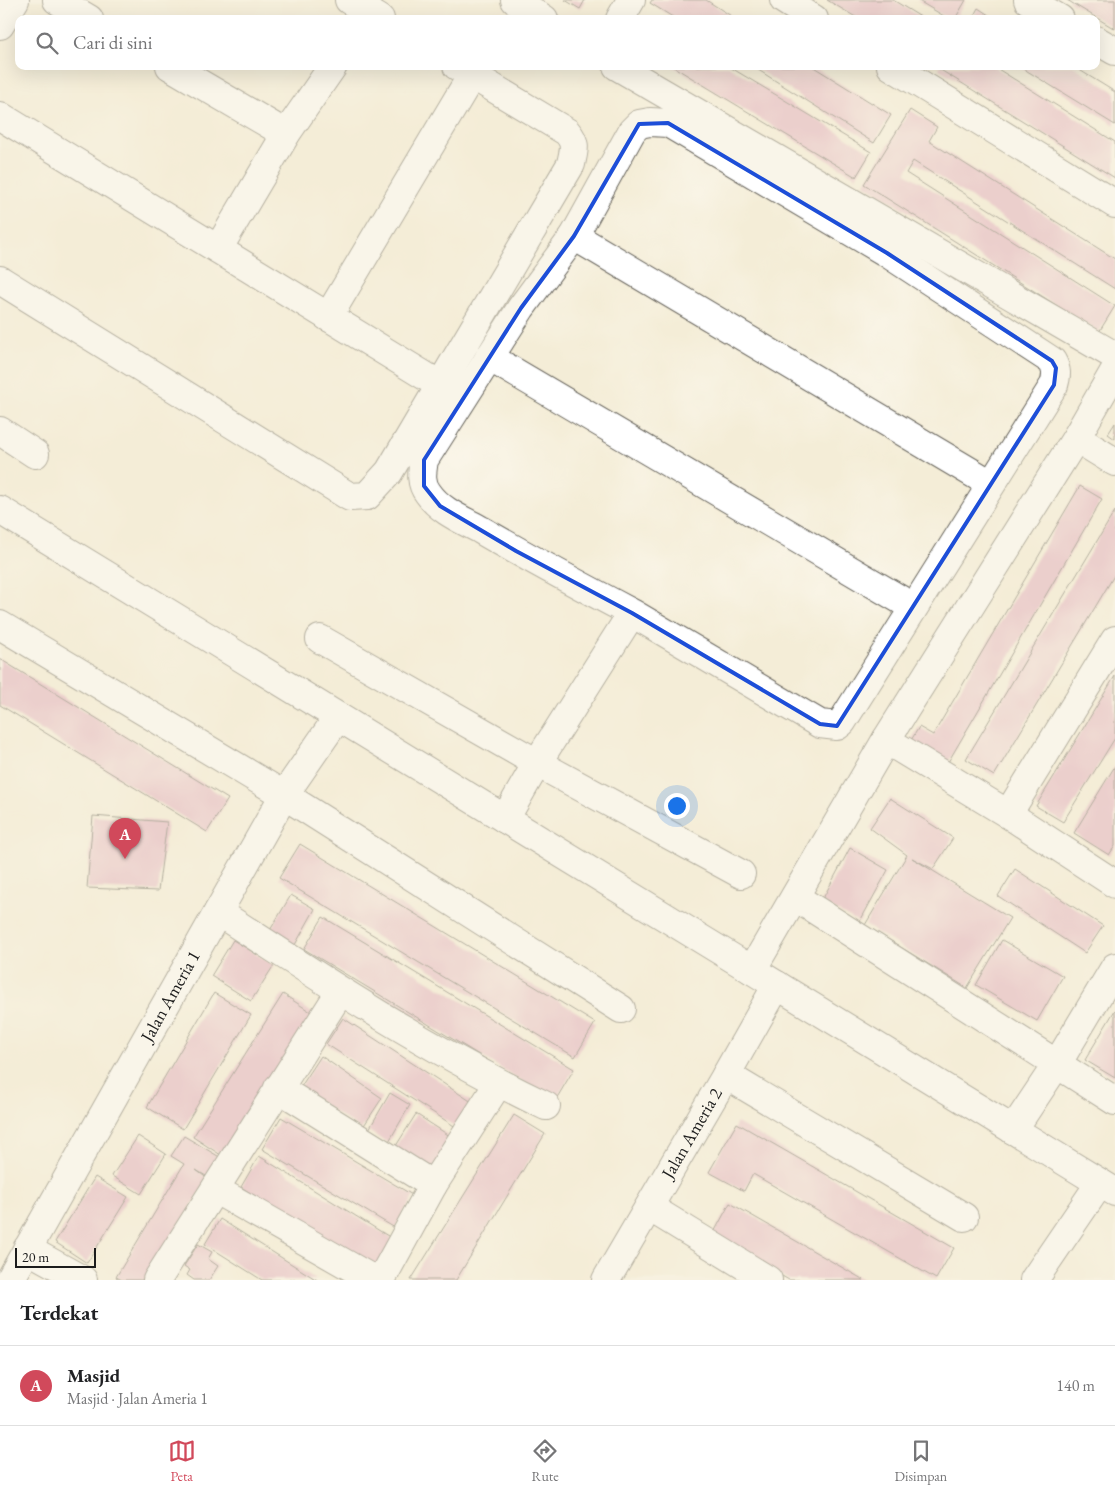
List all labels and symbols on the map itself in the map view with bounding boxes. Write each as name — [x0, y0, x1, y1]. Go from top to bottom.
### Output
your location — [664, 793, 690, 819]
pin: A — [109, 818, 141, 859]
street label: Jalan Ameria 1 — [134, 946, 205, 1047]
street label: Jalan Ameria 2 — [655, 1083, 727, 1184]
scale bar — [15, 1245, 96, 1268]

